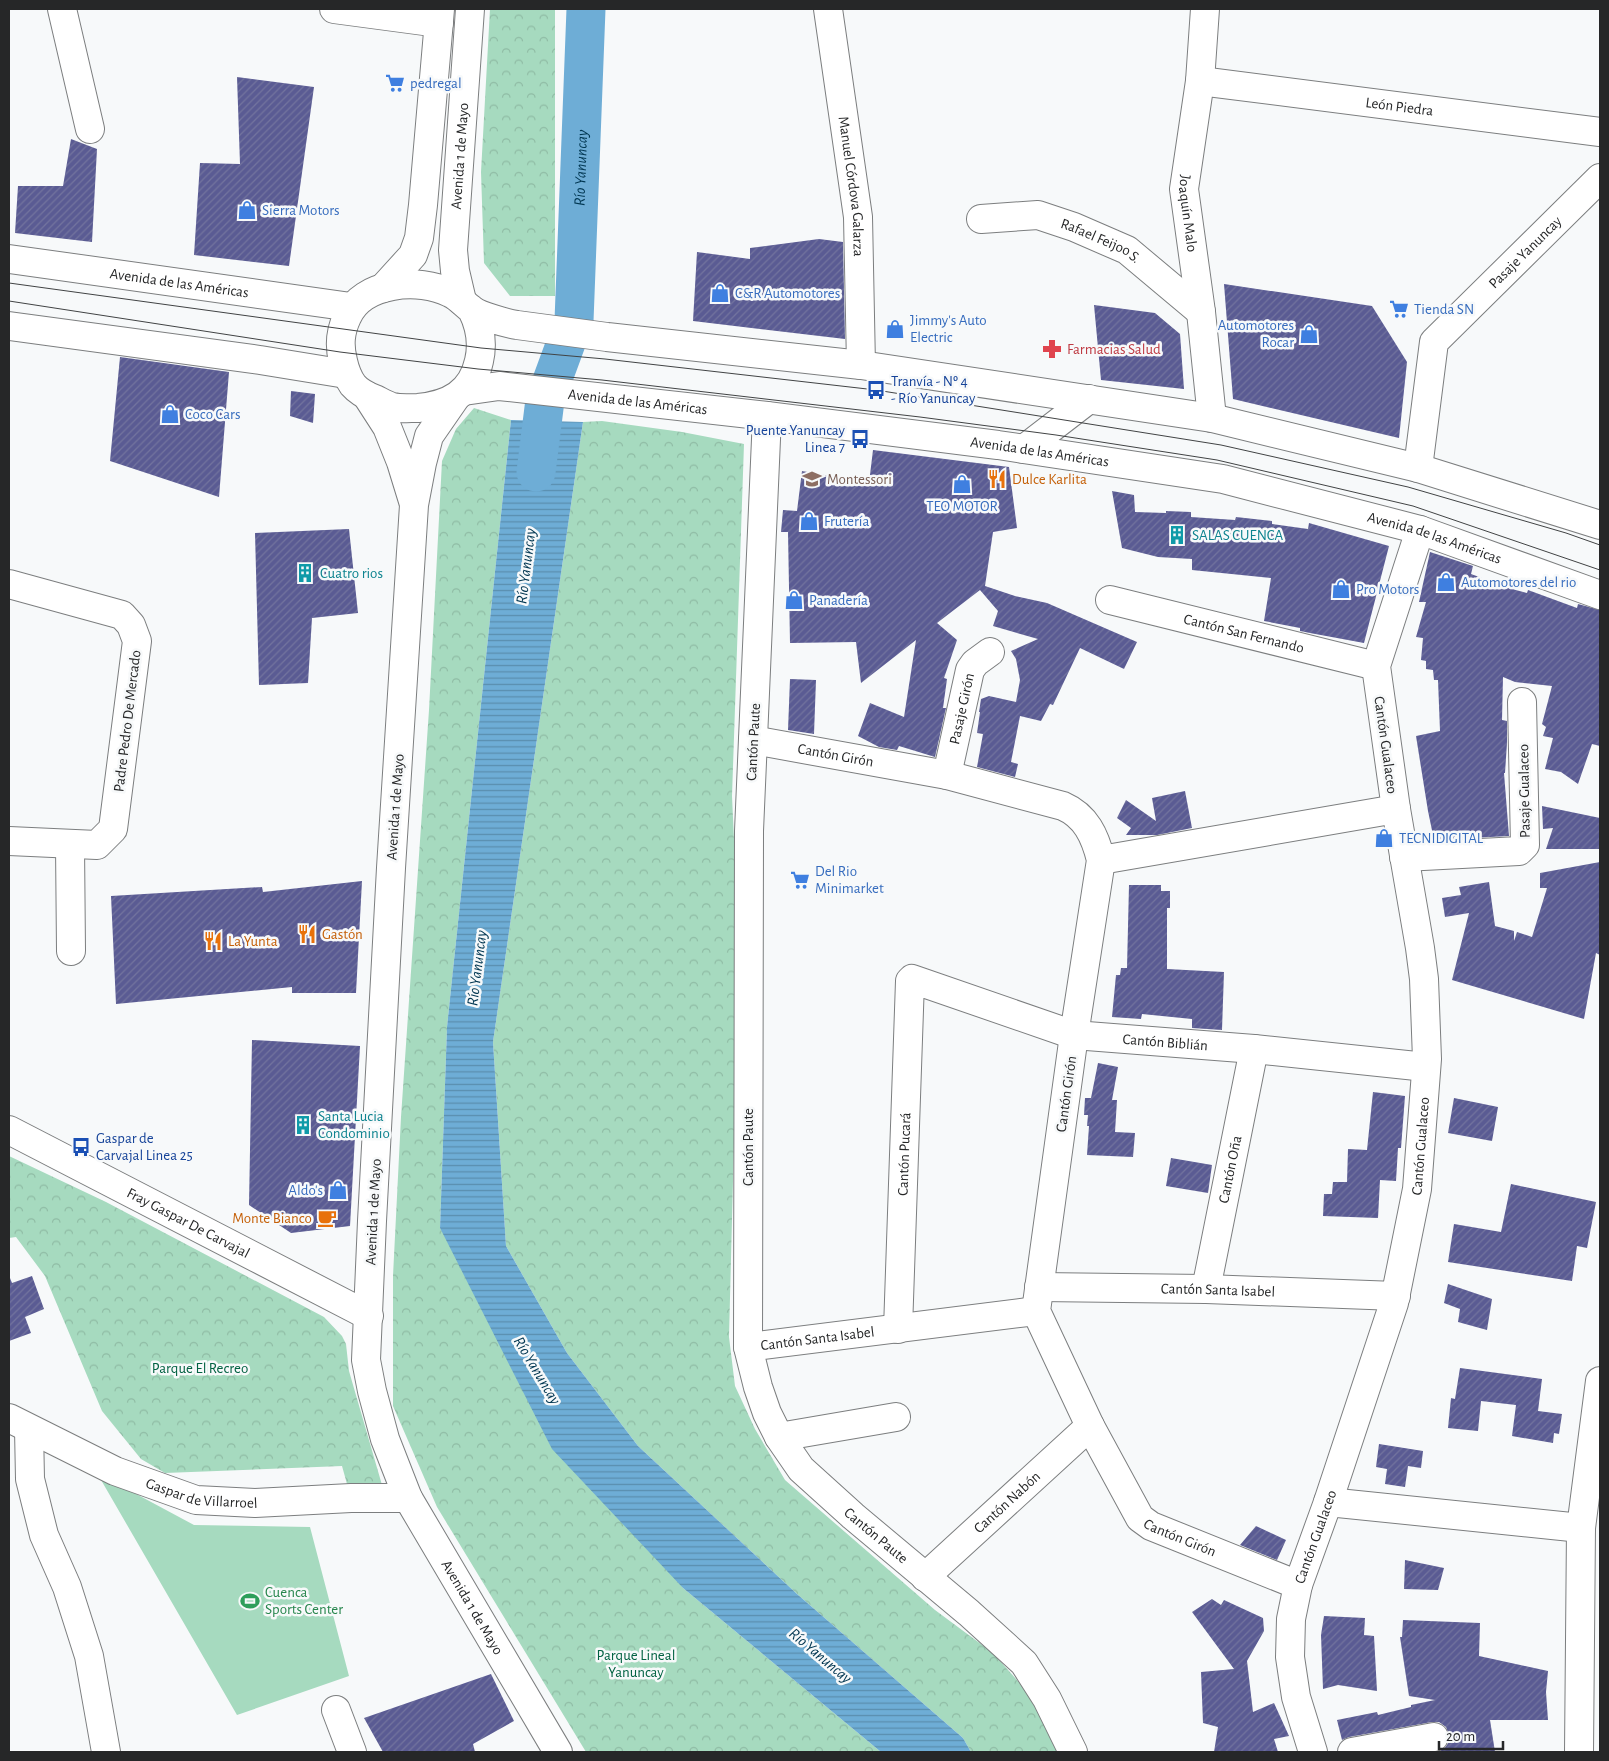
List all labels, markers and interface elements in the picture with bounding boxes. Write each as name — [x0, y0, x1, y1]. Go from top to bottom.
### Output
supermarket icon: pedregal — [384, 72, 406, 94]
place label: pedregal — [410, 76, 462, 91]
street label: León Piedra — [1365, 95, 1434, 119]
street label: Avenida 1 de Mayo — [449, 102, 471, 210]
street label: Manuel Córdova Galarza — [836, 115, 866, 257]
water label: Río Yanuncay — [571, 129, 590, 206]
street label: Joaquín Malo — [1176, 174, 1200, 253]
shop icon: Sierra Motors — [236, 199, 258, 221]
place label: Sierra Motors — [262, 203, 340, 218]
street label: Pasaje Yanuncay — [1486, 213, 1565, 291]
street label: Rafael Feijoo S. — [1059, 216, 1143, 266]
street label: Avenida de las Américas — [109, 266, 250, 301]
shop icon: C&R Automotores — [709, 282, 731, 304]
place label: C&R Automotores — [735, 286, 840, 301]
supermarket icon: Tienda SN — [1388, 298, 1410, 320]
place label: Tienda SN — [1414, 302, 1474, 317]
place label: Jimmy's Auto Electric — [910, 313, 987, 345]
shop icon: Jimmy's Auto Electric — [884, 318, 906, 340]
place label: Automotores Rocar — [1218, 318, 1294, 350]
shop icon: Automotores Rocar — [1298, 323, 1320, 345]
pharmacy icon: Farmacias Salud — [1041, 338, 1063, 360]
place label: Farmacias Salud — [1067, 342, 1161, 357]
place label: Tranvía - Nº 4 - Río Yanuncay — [891, 374, 976, 406]
bus stop icon: Tranvía - Nº 4 - Río Yanuncay — [865, 379, 887, 401]
street label: Avenida de las Américas — [567, 387, 708, 417]
shop icon: Coco Cars — [159, 403, 181, 425]
place label: Coco Cars — [185, 407, 240, 422]
place label: Puente Yanuncay Linea 7 — [746, 423, 846, 455]
bus stop icon: Puente Yanuncay Linea 7 — [849, 428, 871, 450]
street label: Avenida de las Américas — [969, 435, 1110, 470]
school or university icon: Montessori — [801, 468, 823, 490]
restaurant icon: Dulce Karlita — [986, 468, 1008, 490]
place label: Montessori — [827, 472, 892, 487]
place label: Dulce Karlita — [1012, 472, 1087, 487]
shop icon: TEO MOTOR — [951, 473, 973, 495]
place label: TEO MOTOR — [926, 499, 998, 514]
shop icon: Frutería — [798, 510, 820, 532]
street label: Avenida de las Américas — [1366, 510, 1503, 567]
place label: Frutería — [824, 514, 869, 529]
building icon: SALAS CUENCA — [1166, 524, 1188, 546]
water label: Río Yanuncay — [513, 527, 539, 605]
place label: SALAS CUENCA — [1192, 528, 1283, 543]
building icon: Cuatro rios — [294, 562, 316, 584]
place label: Cuatro rios — [320, 566, 383, 581]
shop icon: Automotores del rio — [1435, 571, 1457, 593]
place label: Automotores del rio — [1461, 575, 1576, 590]
shop icon: Pro Motors — [1330, 578, 1352, 600]
place label: Pro Motors — [1356, 582, 1419, 597]
shop icon: Panadería — [783, 589, 805, 611]
place label: Panadería — [809, 593, 868, 608]
street label: Cantón San Fernando — [1182, 612, 1305, 656]
street label: Padre Pedro De Mercado — [111, 649, 144, 793]
street label: Pasaje Girón — [947, 672, 977, 746]
street label: Cantón Gualaceo — [1371, 695, 1400, 795]
street label: Cantón Paute — [744, 703, 763, 781]
street label: Cantón Girón — [796, 741, 875, 770]
street label: Pasaje Gualaceo — [1516, 744, 1533, 838]
street label: Avenida 1 de Mayo — [384, 753, 407, 861]
shop icon: TECNIDIGITAL — [1373, 827, 1395, 849]
place label: TECNIDIGITAL — [1399, 831, 1484, 846]
place label: Del Rio Minimarket — [815, 864, 884, 896]
supermarket icon: Del Rio Minimarket — [789, 869, 811, 891]
restaurant icon: Gastón — [296, 923, 318, 945]
place label: Gastón — [322, 927, 363, 942]
water label: Río Yanuncay — [464, 929, 490, 1007]
restaurant icon: La Yunta — [202, 930, 224, 952]
place label: La Yunta — [228, 934, 278, 949]
street label: Cantón Biblián — [1122, 1032, 1209, 1053]
street label: Cantón Girón — [1054, 1055, 1079, 1133]
street label: Cantón Gualaceo — [1409, 1096, 1432, 1197]
street label: Cantón Paute — [741, 1108, 756, 1186]
place label: Santa Lucia Condominio — [318, 1109, 390, 1141]
street label: Cantón Pucará — [896, 1112, 913, 1196]
building icon: Santa Lucia Condominio — [292, 1114, 314, 1136]
place label: Gaspar de Carvajal Linea 25 — [96, 1131, 193, 1163]
street label: Cantón Oña — [1216, 1134, 1245, 1205]
bus stop icon: Gaspar de Carvajal Linea 25 — [70, 1136, 92, 1158]
street label: Avenida 1 de Mayo — [363, 1158, 384, 1266]
shop icon: Aldo's — [327, 1179, 349, 1201]
place label: Aldo's — [288, 1183, 323, 1198]
street label: Fray Gaspar De Carvajal — [124, 1185, 252, 1261]
cafe icon: Monte Bianco — [316, 1207, 338, 1229]
place label: Monte Bianco — [232, 1211, 312, 1226]
street label: Cantón Santa Isabel — [1161, 1281, 1275, 1300]
street label: Cantón Santa Isabel — [760, 1324, 875, 1353]
water label: Río Yanuncay — [511, 1334, 564, 1408]
park label: Parque El Recreo — [152, 1361, 248, 1376]
street label: Cantón Nabón — [971, 1469, 1043, 1536]
street label: Gaspar de Villarroel — [144, 1476, 258, 1511]
street label: Cantón Gualaceo — [1292, 1488, 1339, 1586]
street label: Cantón Paute — [841, 1505, 911, 1566]
street label: Cantón Girón — [1140, 1516, 1218, 1559]
street label: Avenida 1 de Mayo — [438, 1558, 506, 1657]
place label: Cuenca Sports Center — [265, 1585, 343, 1617]
sports icon: Cuenca Sports Center — [239, 1590, 261, 1612]
water label: Río Yanuncay — [786, 1625, 855, 1687]
park label: Parque Lineal Yanuncay — [597, 1648, 675, 1680]
scale bar — [1439, 1718, 1503, 1750]
text: 20 m — [1446, 1729, 1475, 1744]

